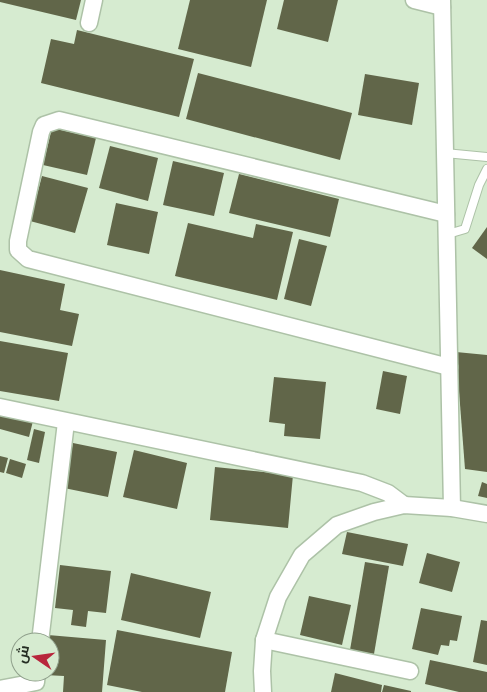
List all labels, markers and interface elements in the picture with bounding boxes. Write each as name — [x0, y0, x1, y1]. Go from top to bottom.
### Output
north arrow — [10, 632, 60, 682]
text: ش — [13, 643, 33, 665]

